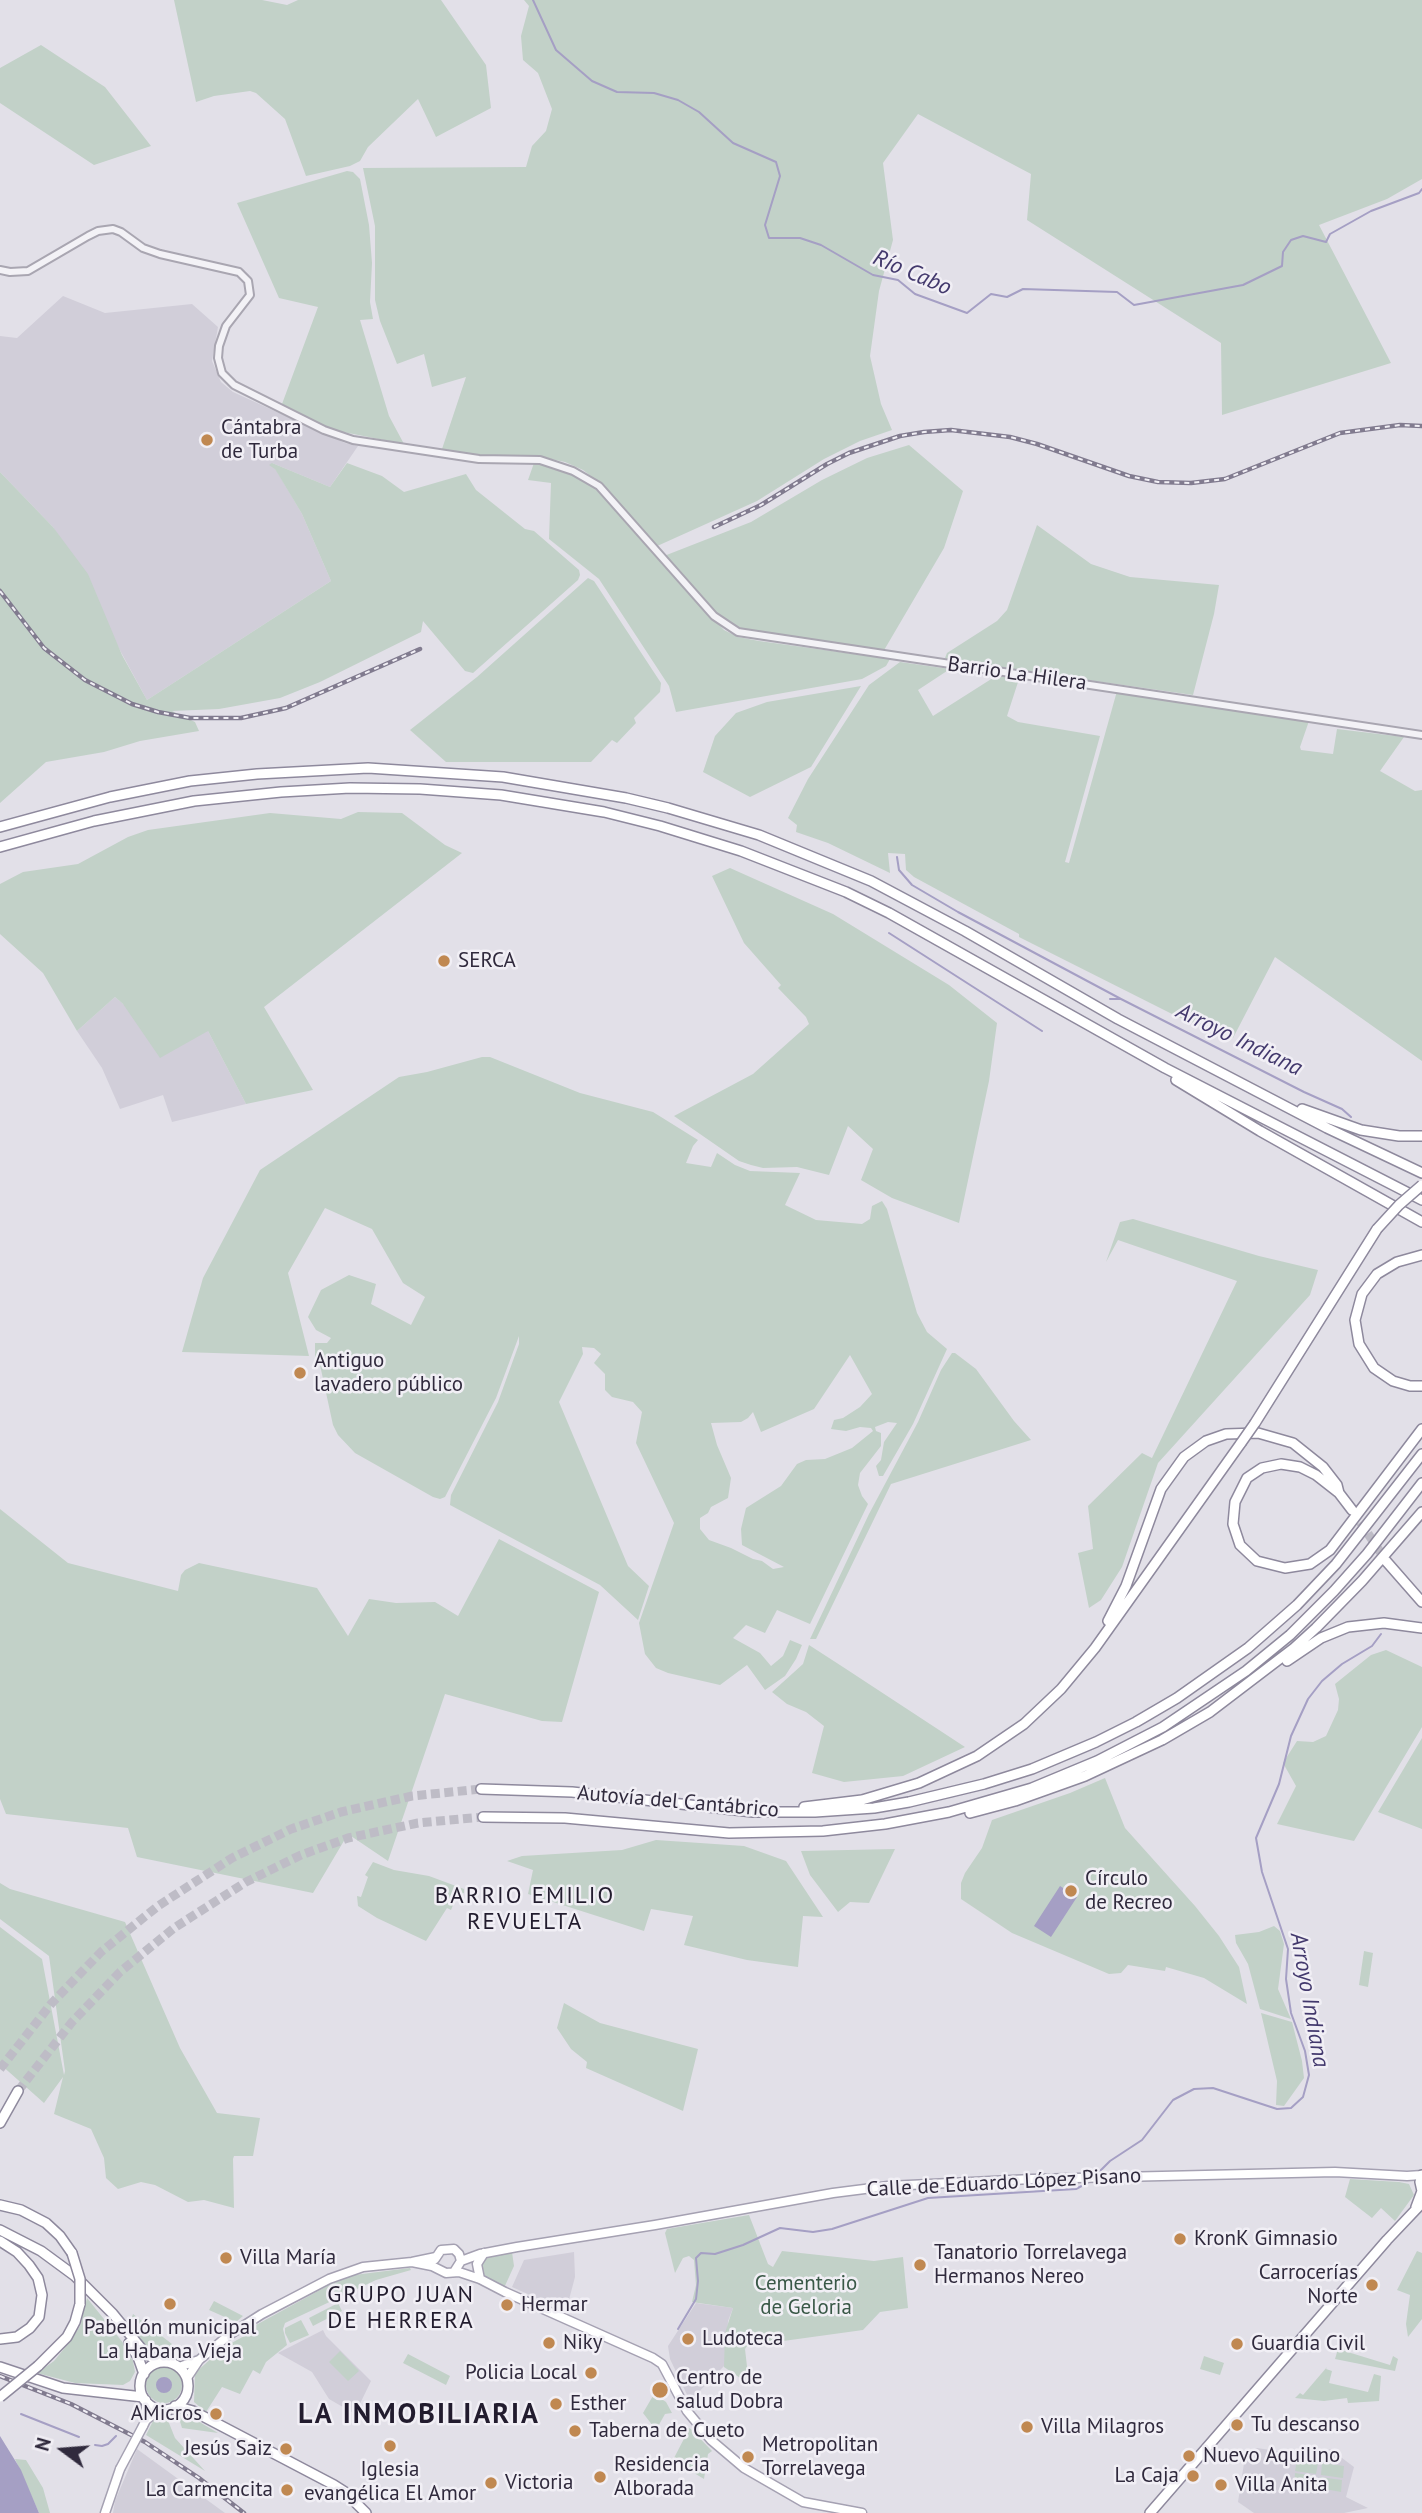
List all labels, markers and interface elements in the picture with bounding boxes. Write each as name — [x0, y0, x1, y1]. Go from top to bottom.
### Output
water label: Río Cabo — [869, 244, 955, 302]
place label: Cántabra de Turba — [221, 415, 301, 465]
marker: Cántabra de Turba — [199, 432, 215, 448]
street label: Barrio La Hilera — [946, 652, 1088, 696]
place label: SERCA — [458, 948, 516, 974]
marker: SERCA — [436, 953, 452, 969]
water label: Arroyo Indiana — [1172, 998, 1306, 1082]
place label: Antiguo lavadero público — [314, 1348, 463, 1398]
marker: Antiguo lavadero público — [292, 1365, 308, 1381]
street label: Autovía del Cantábrico — [576, 1781, 780, 1823]
place label: Círculo de Recreo — [1085, 1866, 1173, 1916]
district label: BARRIO EMILIO REVUELTA — [436, 1882, 614, 1936]
marker: Círculo de Recreo — [1063, 1883, 1079, 1899]
water label: Arroyo Indiana — [1284, 1930, 1334, 2070]
street label: Calle de Eduardo López Pisano — [866, 2163, 1142, 2203]
place label: KronK Gimnasio — [1194, 2226, 1338, 2252]
marker: KronK Gimnasio — [1172, 2231, 1188, 2247]
place label: Tanatorio Torrelavega Hermanos Nereo — [934, 2240, 1127, 2290]
place label: Villa María — [240, 2245, 336, 2271]
marker: Villa María — [218, 2250, 234, 2266]
marker: Tanatorio Torrelavega Hermanos Nereo — [912, 2257, 928, 2273]
place label: Carrocerías Norte — [1259, 2260, 1358, 2310]
park label: Cementerio de Geloria — [755, 2271, 857, 2321]
marker: Carrocerías Norte — [1364, 2277, 1380, 2293]
district label: GRUPO JUAN DE HERRERA — [328, 2281, 474, 2335]
place label: Hermar — [521, 2292, 588, 2318]
marker: Pabellón municipal La Habana Vieja — [162, 2296, 178, 2312]
marker: Hermar — [499, 2297, 515, 2313]
place label: Pabellón municipal La Habana Vieja — [84, 2315, 256, 2365]
place label: Ludoteca — [702, 2326, 784, 2352]
place label: Niky — [563, 2330, 602, 2356]
marker: Ludoteca — [680, 2331, 696, 2347]
place label: Guardia Civil — [1251, 2331, 1365, 2357]
marker: Niky — [541, 2335, 557, 2351]
marker: Guardia Civil — [1229, 2336, 1245, 2352]
place label: Policia Local — [465, 2360, 577, 2386]
marker: Policia Local — [583, 2365, 599, 2381]
place label: Centro de salud Dobra — [676, 2365, 783, 2415]
marker: Centro de salud Dobra — [650, 2380, 670, 2400]
place label: Esther — [570, 2391, 627, 2417]
marker: Esther — [548, 2396, 564, 2412]
district label: LA INMOBILIARIA — [300, 2398, 538, 2432]
place label: AMicros — [131, 2401, 202, 2427]
marker: AMicros — [208, 2406, 224, 2422]
place label: Tu descanso — [1251, 2412, 1360, 2438]
place label: Villa Milagros — [1041, 2414, 1164, 2440]
north arrow — [28, 2415, 98, 2485]
marker: Tu descanso — [1229, 2417, 1245, 2433]
place label: Taberna de Cueto — [589, 2418, 745, 2444]
marker: Villa Milagros — [1019, 2419, 1035, 2435]
marker: Taberna de Cueto — [567, 2423, 583, 2439]
place label: Metropolitan Torrelavega — [762, 2432, 878, 2482]
text: N — [30, 2435, 56, 2454]
place label: Jesús Saiz — [184, 2436, 272, 2462]
marker: Iglesia evangélica El Amor — [382, 2438, 398, 2454]
marker: Jesús Saiz — [278, 2441, 294, 2457]
place label: Nuevo Aquilino — [1203, 2443, 1340, 2469]
marker: Nuevo Aquilino — [1181, 2448, 1197, 2464]
marker: Metropolitan Torrelavega — [740, 2449, 756, 2465]
place label: Residencia Alborada — [614, 2452, 710, 2502]
place label: Iglesia evangélica El Amor — [304, 2457, 476, 2507]
place label: La Caja — [1114, 2463, 1179, 2489]
marker: La Caja — [1185, 2468, 1201, 2484]
marker: Residencia Alborada — [592, 2469, 608, 2485]
place label: Victoria — [505, 2470, 573, 2496]
place label: Villa Anita — [1235, 2472, 1328, 2498]
marker: Victoria — [483, 2475, 499, 2491]
place label: La Carmencita — [146, 2477, 273, 2503]
marker: Villa Anita — [1213, 2477, 1229, 2493]
marker: La Carmencita — [279, 2482, 295, 2498]

